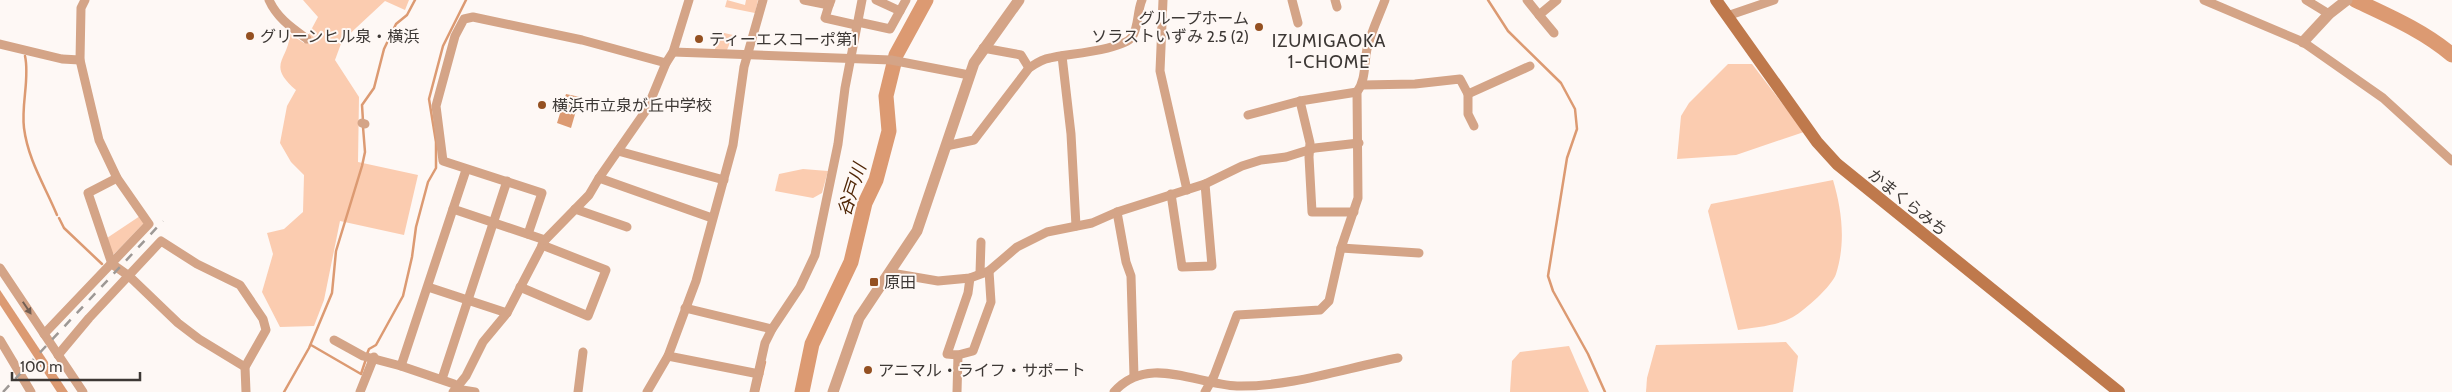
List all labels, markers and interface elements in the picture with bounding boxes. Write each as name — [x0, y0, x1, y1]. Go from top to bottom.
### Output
place label: グループホーム ソラストいずみ 2.5 (2) — [1091, 9, 1249, 46]
marker: グループホーム ソラストいずみ 2.5 (2) — [1253, 21, 1265, 33]
place label: グリーンヒル泉・横浜 — [260, 27, 419, 46]
marker: グリーンヒル泉・横浜 — [244, 30, 256, 42]
place label: ティーエスコーポ第1 — [709, 30, 857, 49]
district label: IZUMIGAOKA 1-CHOME — [1272, 30, 1386, 73]
marker: ティーエスコーポ第1 — [693, 33, 705, 45]
place label: 横浜市立泉が丘中学校 — [552, 96, 712, 115]
marker: 横浜市立泉が丘中学校 — [536, 99, 548, 111]
water label: 谷戸川 — [833, 159, 871, 219]
street label: かまくらみち — [1864, 165, 1951, 240]
place label: 原田 — [884, 273, 916, 292]
marker: 原田 — [868, 276, 880, 288]
one-way arrow — [22, 302, 32, 315]
scale bar — [12, 350, 140, 382]
text: 100 m — [20, 358, 62, 376]
place label: アニマル・ライフ・サポート — [878, 361, 1086, 380]
marker: アニマル・ライフ・サポート — [862, 364, 874, 376]

